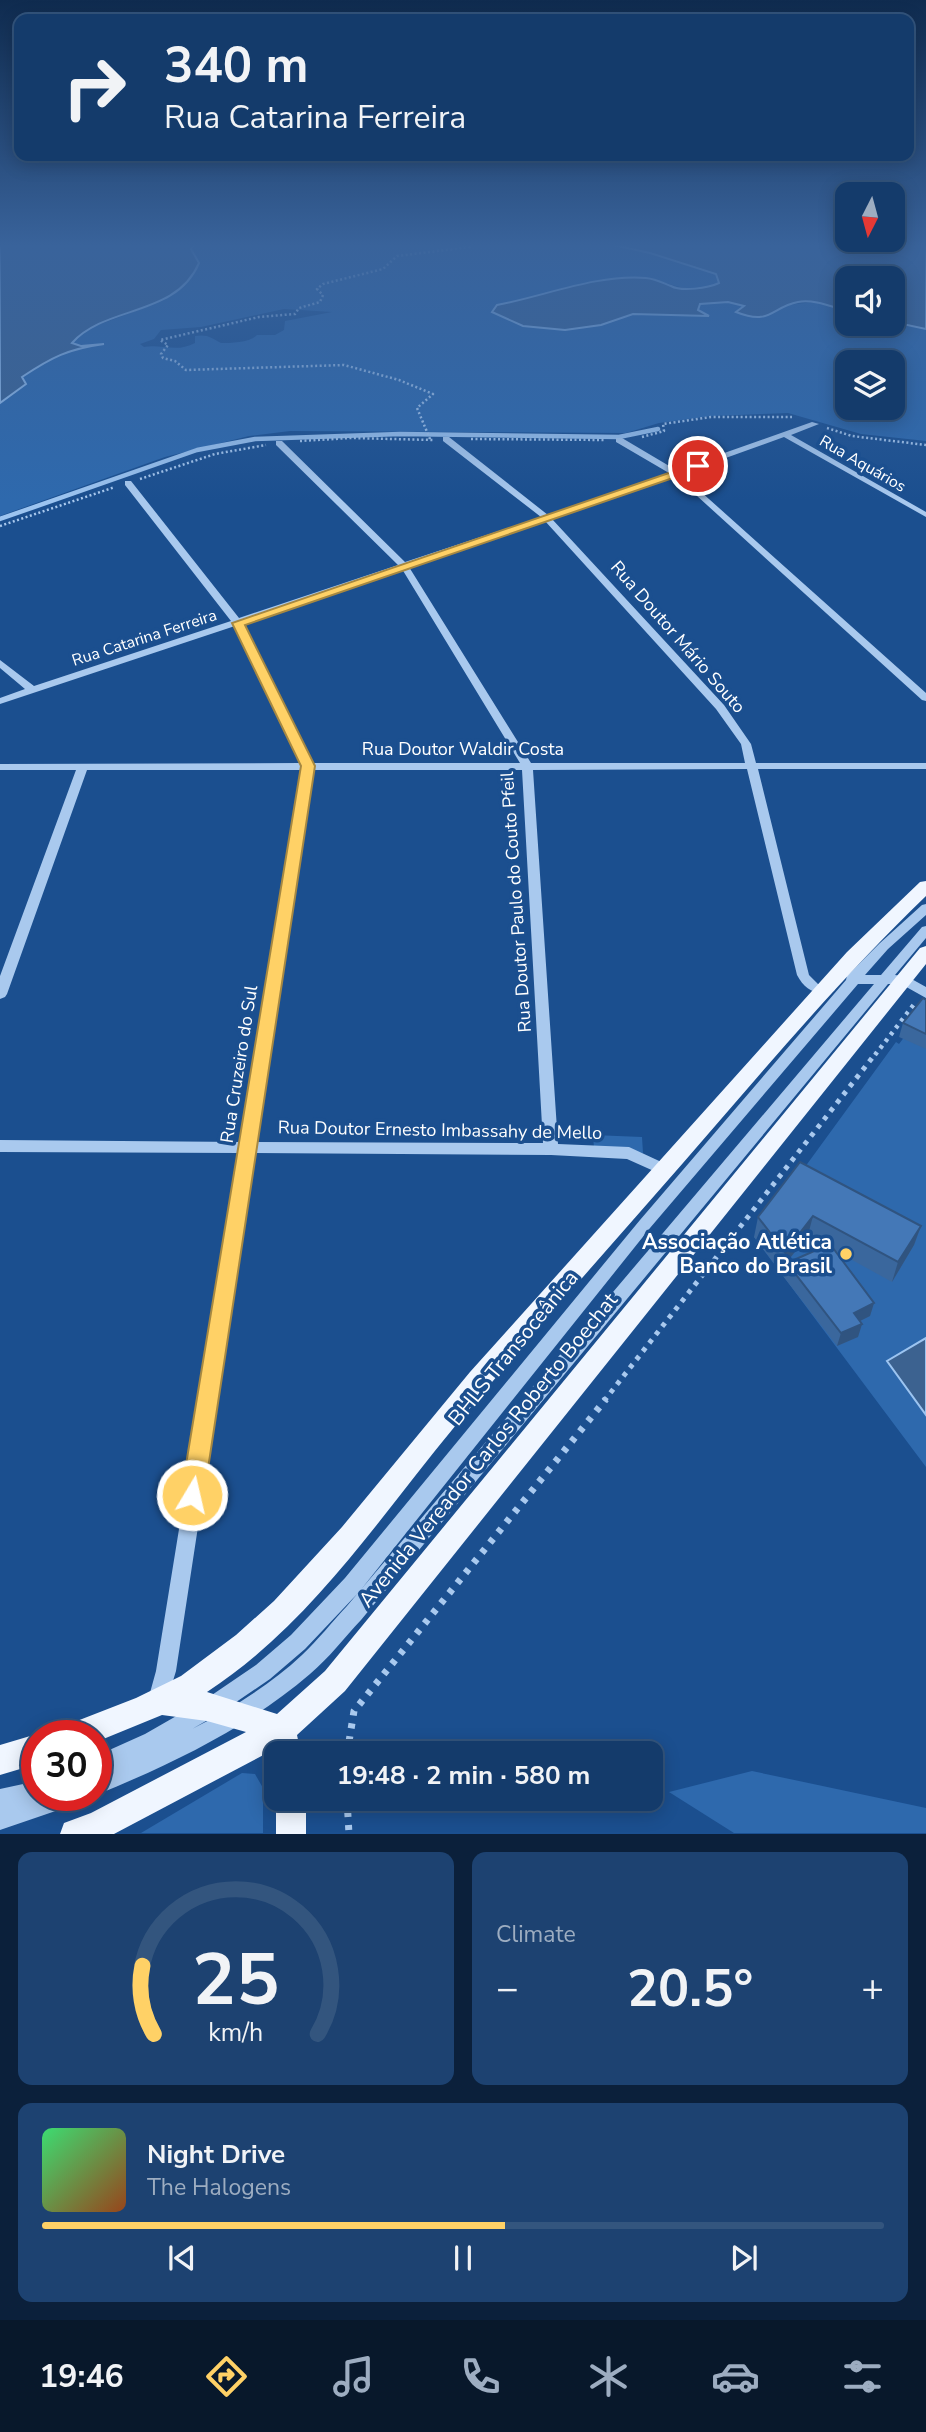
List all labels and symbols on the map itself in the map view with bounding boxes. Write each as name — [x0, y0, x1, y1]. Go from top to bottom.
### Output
north arrow — [835, 182, 905, 252]
street label: Rua Aquários — [815, 430, 910, 498]
pin — [668, 436, 728, 496]
street label: Rua Doutor Mário Souto — [605, 556, 751, 718]
street label: Rua Catarina Ferreira — [69, 604, 220, 672]
street label: Rua Doutor Waldir Costa — [362, 737, 564, 761]
street label: Rua Doutor Paulo do Couto Pfeil — [495, 770, 537, 1033]
street label: Rua Cruzeiro do Sul — [215, 983, 263, 1145]
street label: Rua Doutor Ernesto Imbassahy de Mello — [278, 1115, 602, 1145]
place label: Associação Atlética Banco do Brasil — [642, 1228, 832, 1280]
marker: Associação Atlética Banco do Brasil — [838, 1246, 854, 1262]
street label: BHLS Transoceânica — [442, 1265, 584, 1431]
street label: Avenida Vereador Carlos Roberto Boechat — [352, 1286, 624, 1613]
position arrow — [155, 1458, 229, 1532]
speed limit sign: 30 — [21, 1720, 112, 1811]

